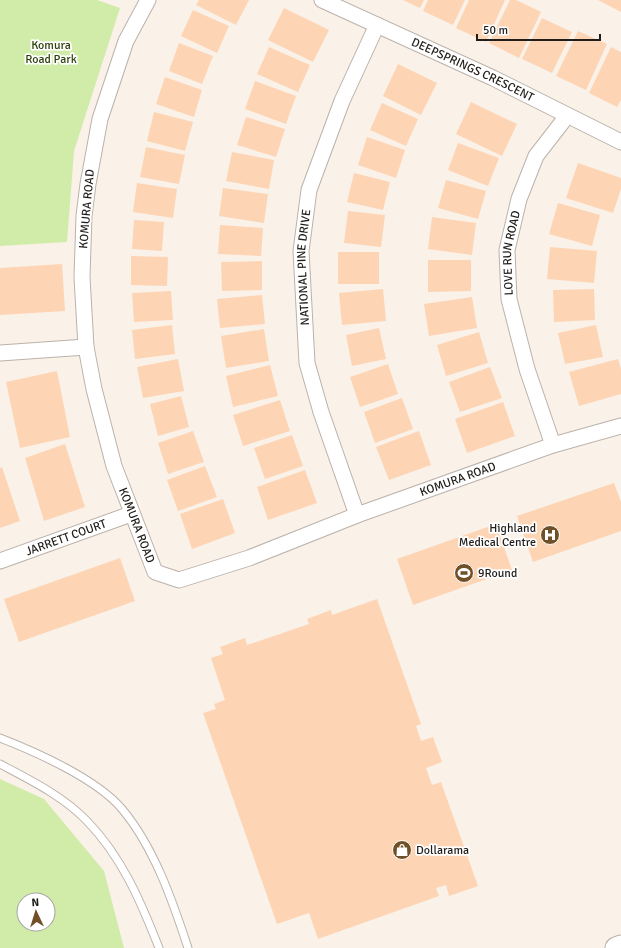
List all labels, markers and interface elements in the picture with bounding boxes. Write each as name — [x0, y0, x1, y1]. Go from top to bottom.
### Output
scale bar — [477, 16, 600, 42]
text: 50 m — [483, 23, 508, 38]
street label: DEEPSPRINGS CRESCENT — [409, 34, 537, 105]
park label: Komura Road Park — [25, 38, 77, 67]
street label: KOMURA ROAD — [76, 168, 98, 249]
street label: NATIONAL PINE DRIVE — [293, 208, 314, 326]
street label: LOVE RUN ROAD — [500, 209, 524, 296]
street label: KOMURA ROAD — [418, 459, 498, 500]
street label: KOMURA ROAD — [116, 485, 158, 565]
street label: JARRETT COURT — [24, 516, 108, 559]
place label: Highland Medical Centre — [459, 521, 536, 550]
hospital icon: Highland Medical Centre — [539, 524, 561, 546]
sports icon: 9Round — [453, 562, 475, 584]
place label: 9Round — [478, 566, 517, 581]
shop icon: Dollarama — [391, 839, 413, 861]
place label: Dollarama — [416, 843, 469, 858]
north arrow — [16, 892, 56, 932]
text: N — [31, 896, 40, 909]

